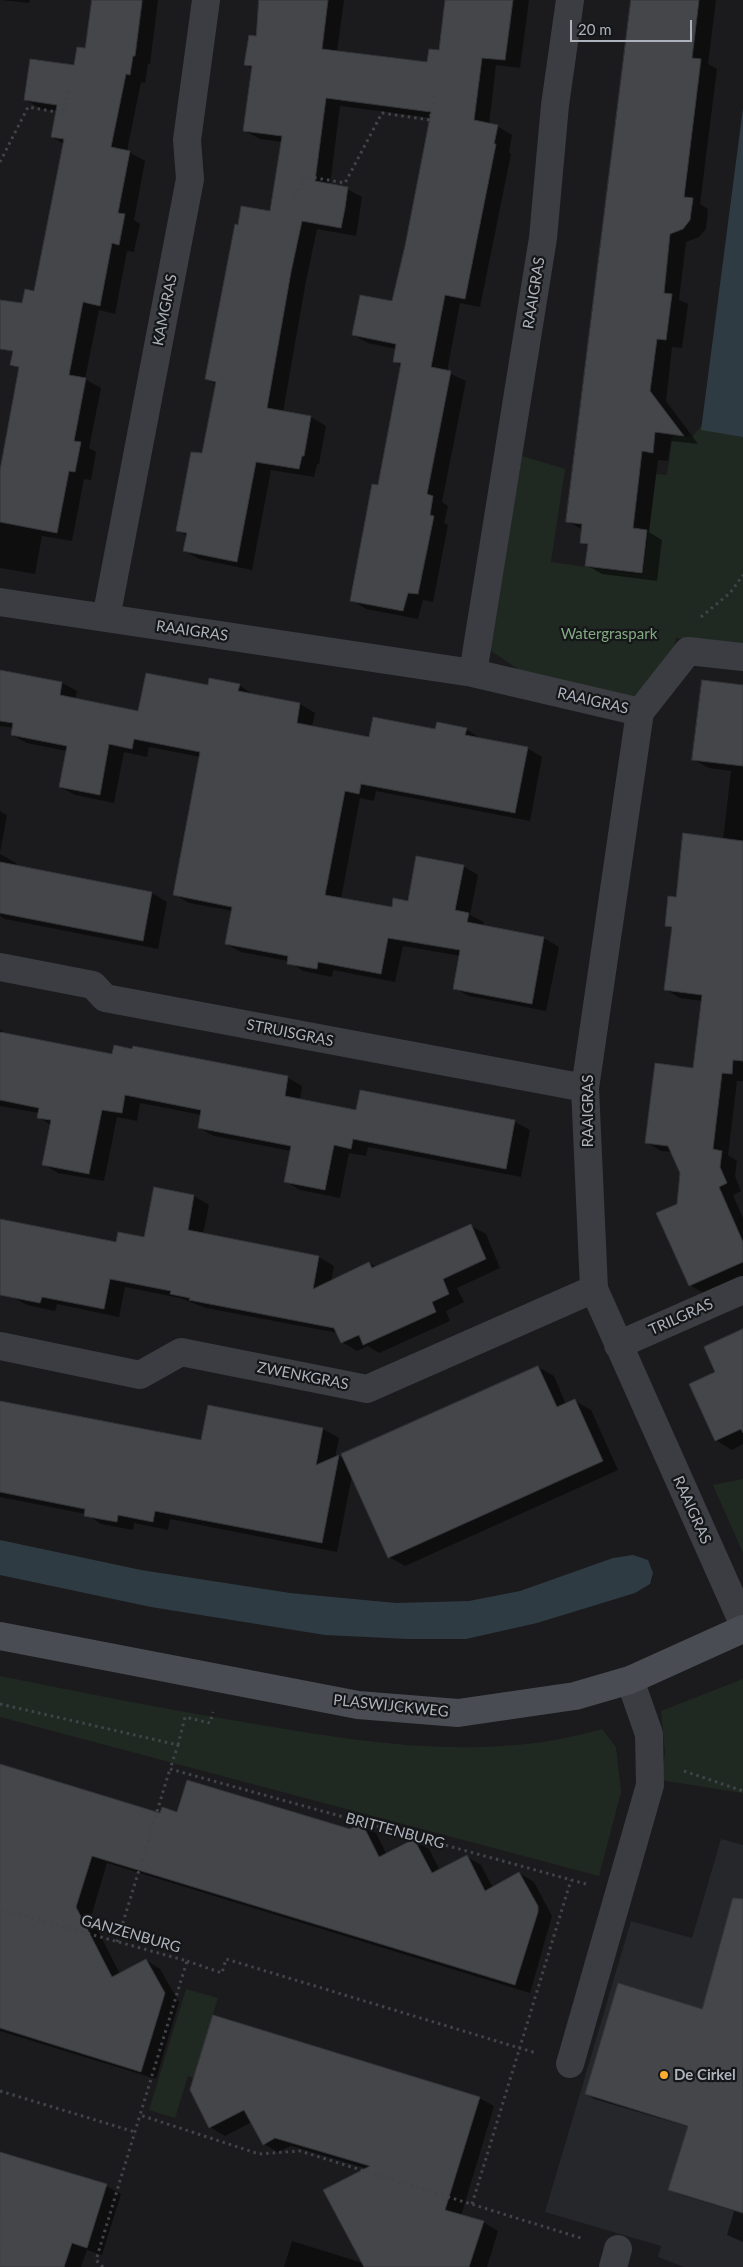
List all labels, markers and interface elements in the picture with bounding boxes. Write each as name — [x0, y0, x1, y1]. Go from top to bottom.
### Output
scale bar — [573, 10, 696, 42]
text: 20 m — [578, 20, 612, 38]
street label: RAAIGRAS — [519, 256, 549, 330]
street label: KAMGRAS — [149, 273, 181, 347]
street label: RAAIGRAS — [155, 617, 229, 645]
park label: Watergraspark — [561, 625, 657, 643]
street label: RAAIGRAS — [556, 684, 630, 718]
street label: STRUISGRAS — [245, 1016, 335, 1050]
street label: RAAIGRAS — [579, 1075, 597, 1147]
street label: TRILGRAS — [646, 1295, 716, 1339]
street label: ZWENKGRAS — [256, 1358, 350, 1394]
street label: RAAIGRAS — [669, 1473, 715, 1547]
street label: PLASWIJCKWEG — [332, 1691, 450, 1721]
street label: BRITTENBURG — [343, 1809, 447, 1853]
street label: GANZENBURG — [79, 1911, 183, 1957]
place label: De Cirkel — [674, 2066, 736, 2084]
marker: De Cirkel — [658, 2069, 670, 2081]

